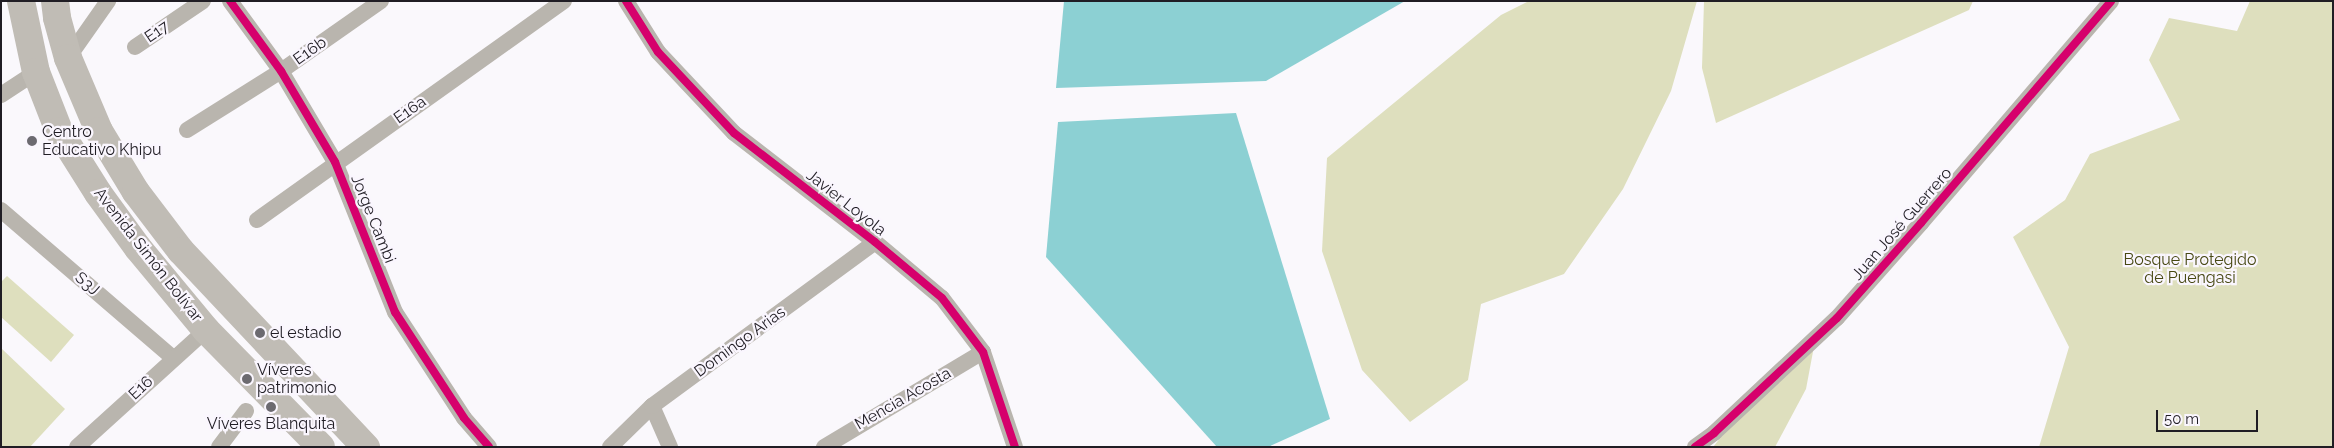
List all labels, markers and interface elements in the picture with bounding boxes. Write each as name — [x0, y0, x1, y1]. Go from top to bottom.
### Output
street label: E17 — [141, 17, 173, 47]
street label: E16b — [290, 33, 330, 69]
street label: E16a — [390, 92, 430, 128]
place label: Centro Educativo Khipu — [42, 122, 162, 160]
marker: Centro Educativo Khipu — [26, 135, 38, 147]
street label: Juan José Guerrero — [1848, 164, 1956, 284]
street label: Javier Loyola — [802, 166, 890, 240]
street label: Jorge Cambi — [347, 172, 399, 266]
street label: Avenida Simón Bolívar — [90, 184, 206, 326]
park label: Bosque Protegido de Puengasi — [2124, 250, 2256, 288]
street label: S3J — [71, 268, 103, 300]
street label: Domingo Arias — [691, 302, 789, 382]
place label: el estadio — [270, 323, 342, 343]
marker: el estadio — [254, 327, 266, 339]
place label: Víveres patrimonio — [257, 360, 337, 398]
street label: Mencia Acosta — [851, 364, 955, 434]
street label: E16 — [125, 372, 157, 404]
marker: Víveres patrimonio — [241, 373, 253, 385]
scale bar — [2159, 400, 2262, 432]
marker: Víveres Blanquita — [265, 401, 277, 413]
text: 50 m — [2164, 410, 2199, 428]
place label: Víveres Blanquita — [207, 414, 335, 434]

